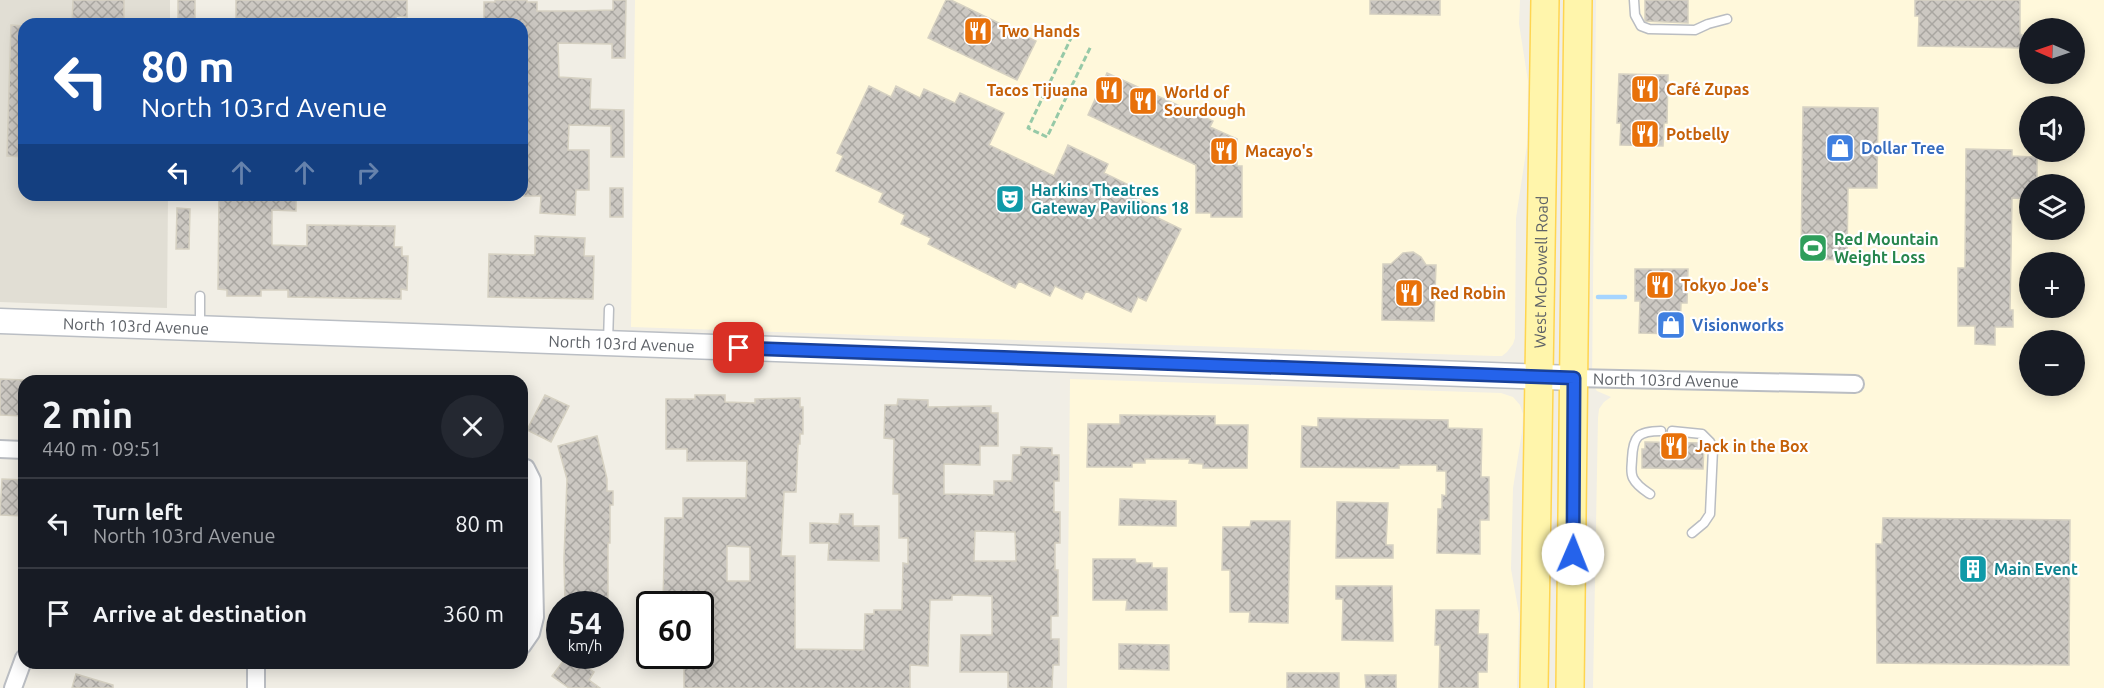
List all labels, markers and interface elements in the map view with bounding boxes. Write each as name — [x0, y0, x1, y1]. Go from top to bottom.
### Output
restaurant icon: Two Hands — [962, 15, 994, 47]
north arrow — [2019, 18, 2085, 84]
map controls — [2019, 18, 2085, 396]
place label: Two Hands — [999, 22, 1080, 40]
icon: left — [42, 42, 120, 120]
text: 80 m — [141, 43, 235, 90]
restaurant icon: Café Zupas — [1629, 73, 1661, 105]
restaurant icon: Tacos Tijuana — [1093, 74, 1125, 106]
place label: Café Zupas — [1666, 80, 1749, 98]
place label: Tacos Tijuana — [987, 81, 1088, 99]
place label: World of Sourdough — [1164, 83, 1246, 119]
restaurant icon: World of Sourdough — [1127, 85, 1159, 117]
text: North 103rd Avenue — [141, 92, 387, 122]
button: sound — [2019, 96, 2085, 162]
restaurant icon: Potbelly — [1629, 118, 1661, 150]
place label: Potbelly — [1666, 125, 1730, 143]
shop icon: Dollar Tree — [1824, 132, 1856, 164]
restaurant icon: Macayo's — [1208, 135, 1240, 167]
place label: Dollar Tree — [1861, 139, 1945, 157]
place label: Macayo's — [1245, 142, 1313, 160]
icon: left — [162, 156, 195, 189]
icon: ahead — [225, 156, 258, 189]
icon: ahead — [288, 156, 321, 189]
icon: right — [351, 156, 384, 189]
button: layers — [2019, 174, 2085, 240]
place label: Harkins Theatres Gateway Pavilions 18 — [1031, 181, 1189, 217]
theatre icon: Harkins Theatres Gateway Pavilions 18 — [994, 183, 1026, 215]
street label: West McDowell Road — [1530, 196, 1551, 348]
place label: Red Mountain Weight Loss — [1834, 230, 1939, 266]
sports icon: Red Mountain Weight Loss — [1797, 232, 1829, 264]
button: + — [2019, 252, 2085, 318]
restaurant icon: Tokyo Joe's — [1644, 269, 1676, 301]
place label: Tokyo Joe's — [1681, 276, 1769, 294]
restaurant icon: Red Robin — [1393, 277, 1425, 309]
place label: Red Robin — [1430, 284, 1506, 302]
shop icon: Visionworks — [1655, 309, 1687, 341]
street label: North 103rd Avenue — [63, 314, 209, 338]
place label: Visionworks — [1692, 316, 1784, 334]
pin — [713, 322, 764, 373]
button: − — [2019, 330, 2085, 396]
icon: arrive — [722, 331, 755, 364]
street label: North 103rd Avenue — [548, 332, 695, 355]
street label: North 103rd Avenue — [1593, 369, 1739, 391]
text: 2 min — [42, 394, 133, 435]
button: close — [441, 395, 504, 458]
restaurant icon: Jack in the Box — [1658, 430, 1690, 462]
text: 440 m · 09:51 — [42, 437, 162, 460]
place label: Jack in the Box — [1695, 437, 1808, 455]
text: Turn left — [93, 499, 183, 524]
icon: left — [42, 507, 75, 540]
text: 80 m — [455, 511, 504, 536]
position arrow — [1541, 522, 1605, 586]
text: North 103rd Avenue — [93, 524, 275, 547]
building icon: Main Event — [1957, 553, 1989, 585]
place label: Main Event — [1994, 560, 2078, 578]
speed limit sign: 60 — [636, 591, 714, 669]
icon: arrive — [42, 597, 75, 630]
text: Arrive at destination — [93, 601, 307, 626]
text: 360 m — [443, 601, 504, 626]
text: 54 — [568, 606, 602, 640]
text: km/h — [568, 637, 602, 654]

